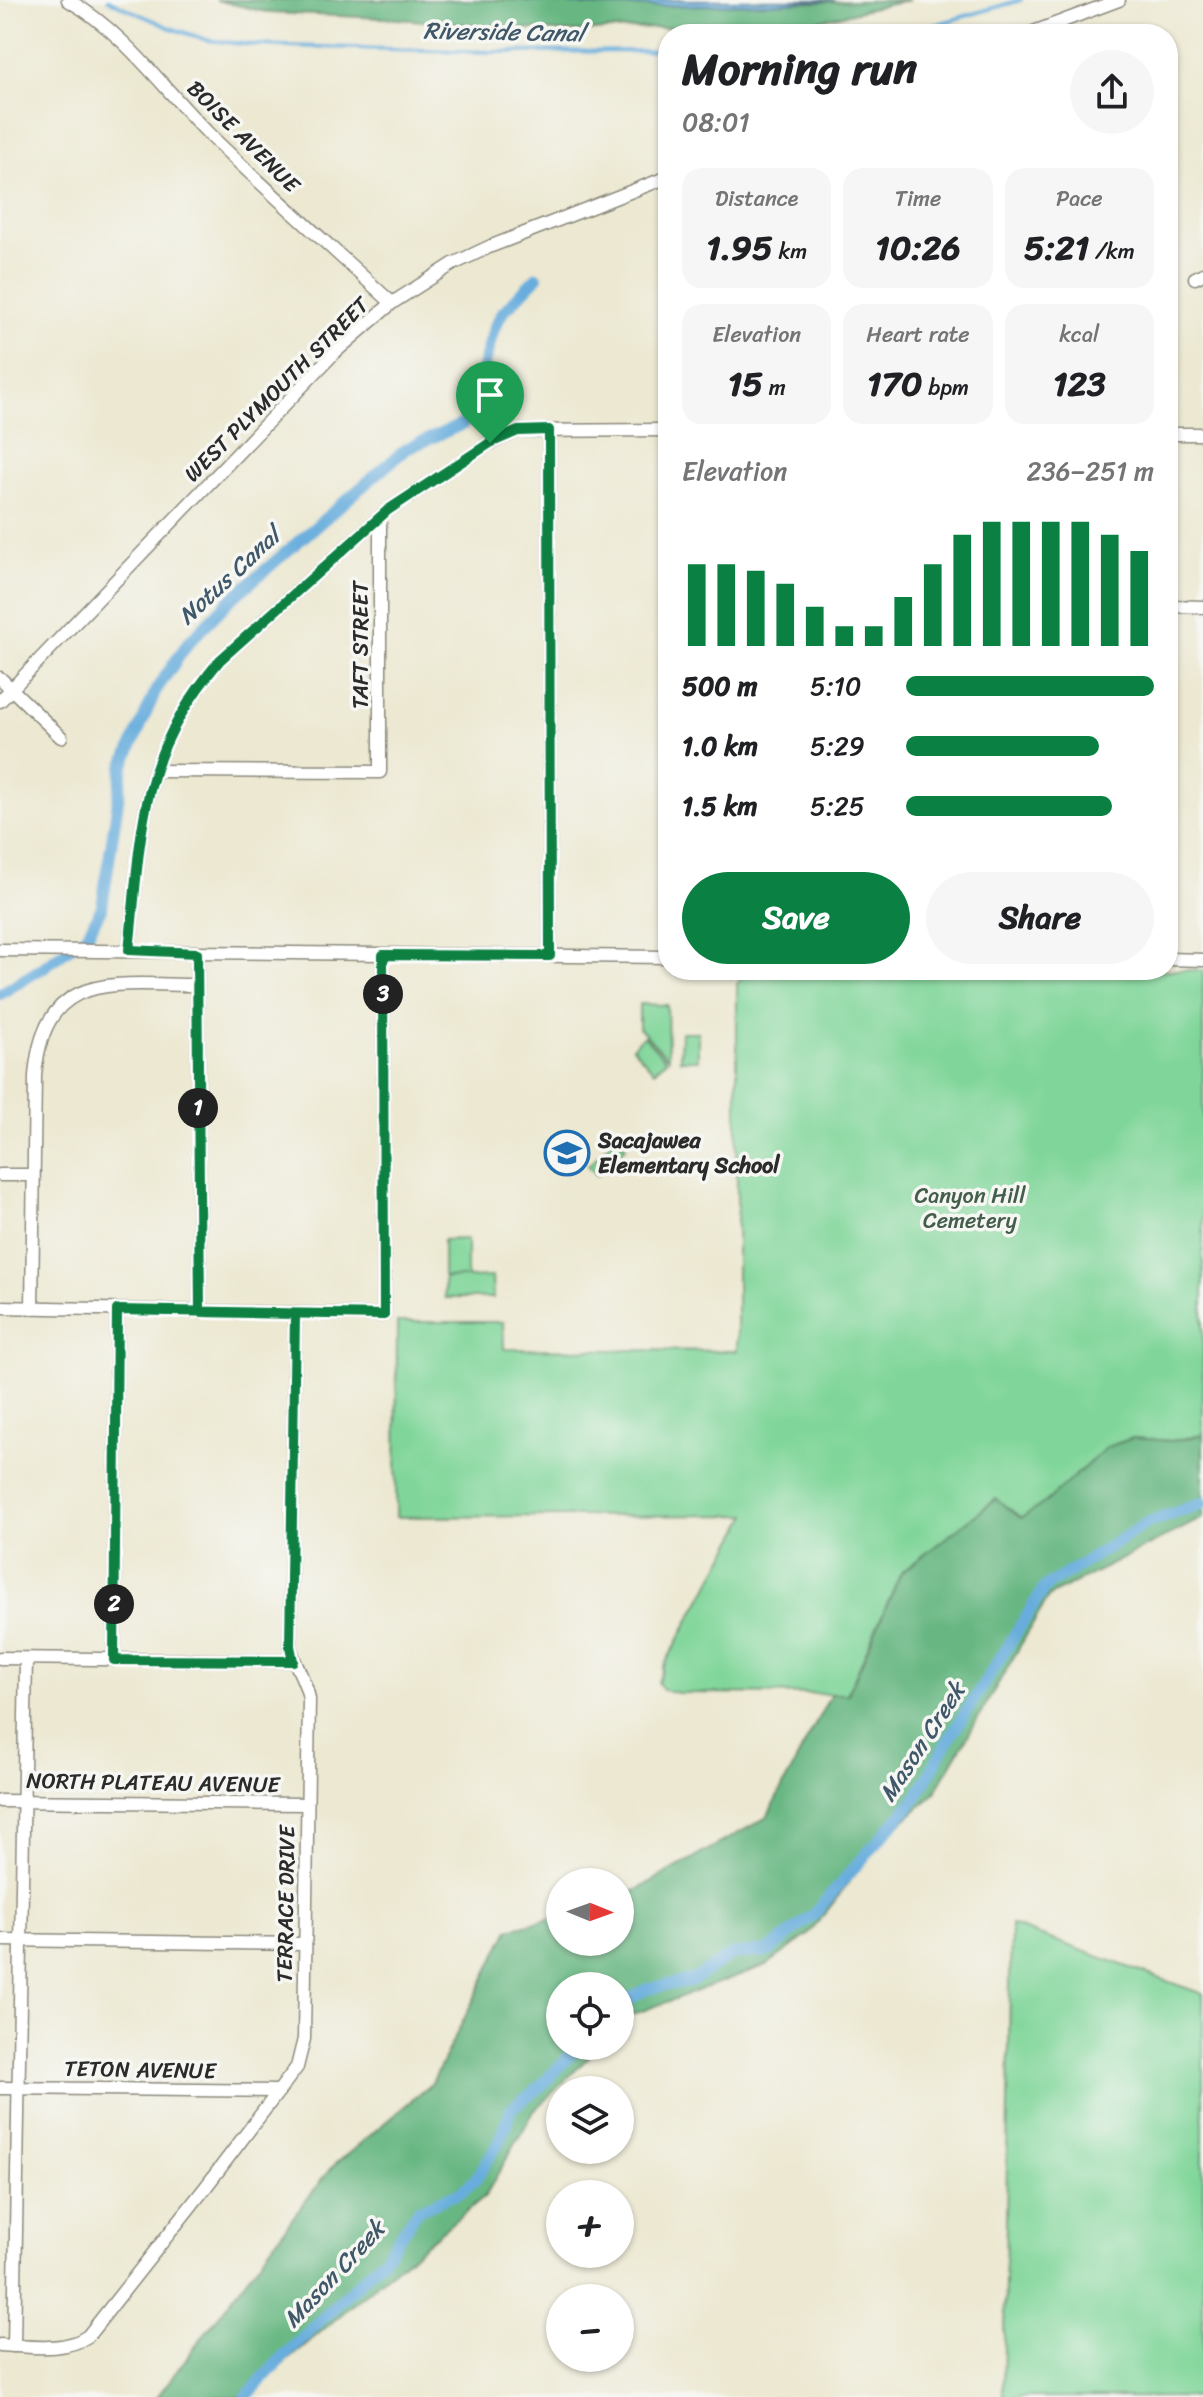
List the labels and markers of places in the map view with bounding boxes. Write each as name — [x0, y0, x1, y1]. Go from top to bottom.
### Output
pin — [456, 361, 524, 443]
pin: 3 — [363, 974, 403, 1014]
pin: 1 — [178, 1088, 218, 1128]
place label: Sacajawea Elementary School — [597, 1121, 780, 1185]
school or university icon: Sacajawea Elementary School — [543, 1129, 591, 1177]
pin: 2 — [94, 1584, 134, 1624]

